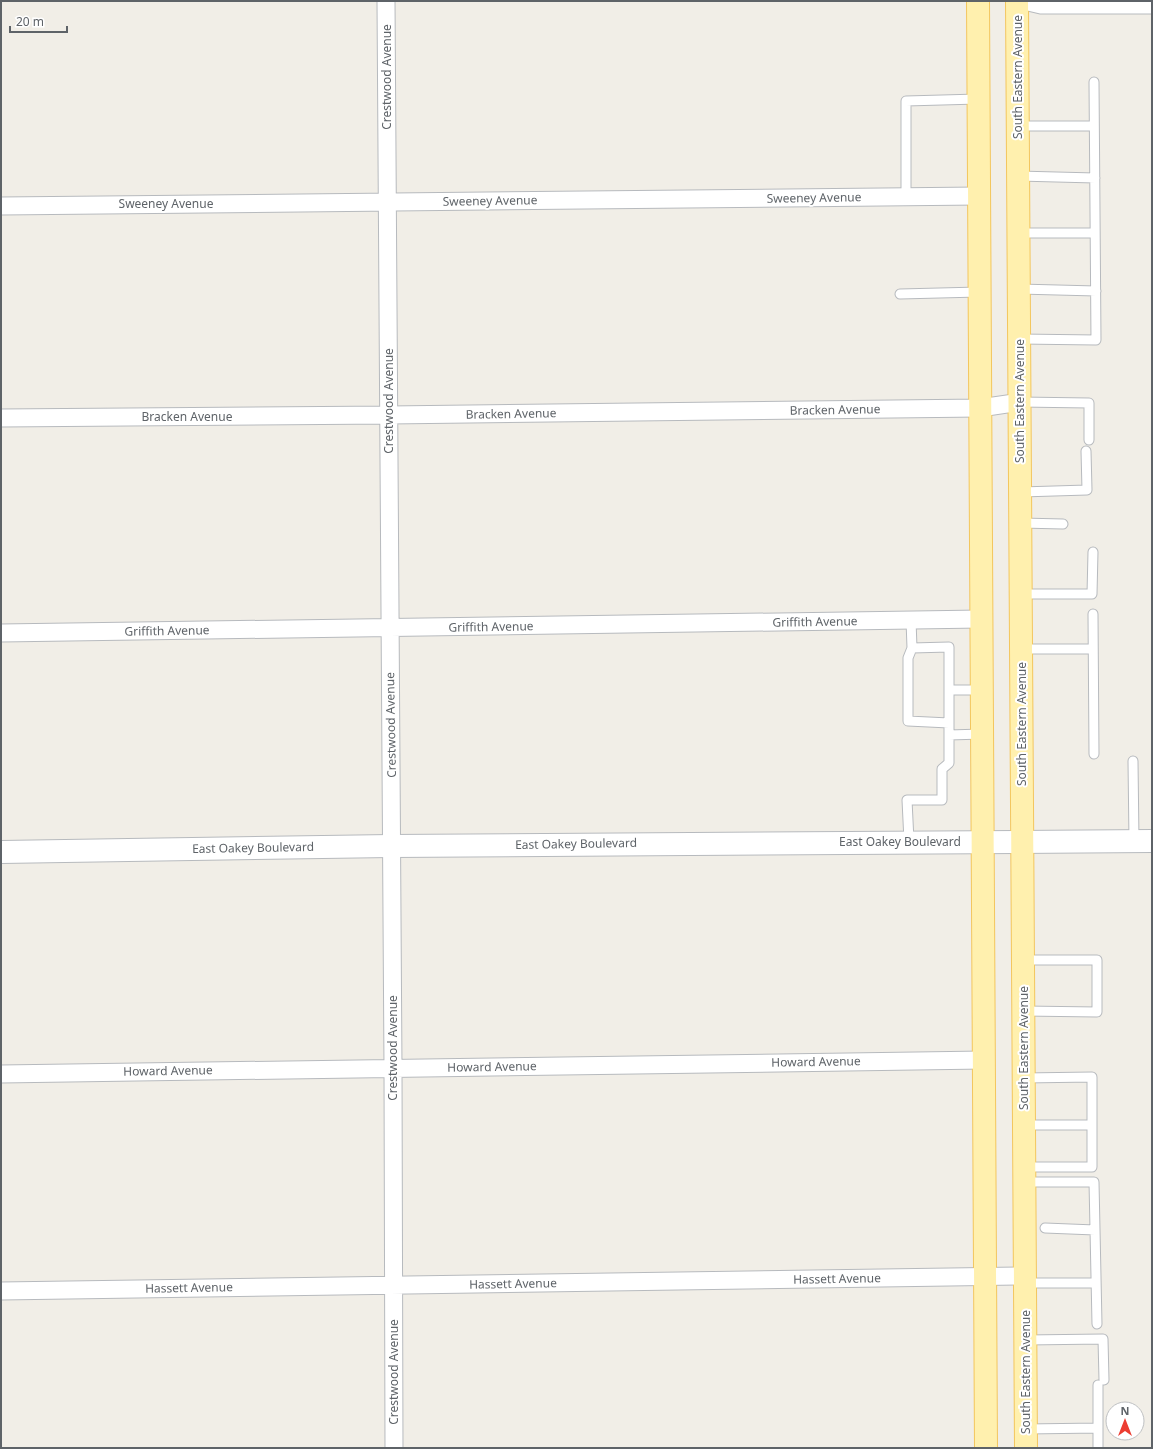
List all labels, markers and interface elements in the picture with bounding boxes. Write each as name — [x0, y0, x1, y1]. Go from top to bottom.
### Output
scale bar — [10, 8, 67, 34]
text: 20 m — [16, 13, 44, 30]
street label: South Eastern Avenue — [1009, 15, 1026, 139]
street label: Crestwood Avenue — [378, 24, 395, 130]
street label: Sweeney Avenue — [766, 188, 862, 207]
street label: Sweeney Avenue — [442, 191, 538, 210]
street label: Sweeney Avenue — [119, 195, 214, 212]
street label: South Eastern Avenue — [1011, 339, 1028, 463]
street label: Crestwood Avenue — [380, 348, 397, 454]
street label: Bracken Avenue — [789, 400, 881, 419]
street label: Bracken Avenue — [465, 404, 557, 423]
street label: Bracken Avenue — [142, 408, 233, 425]
street label: Griffith Avenue — [772, 612, 858, 631]
street label: Griffith Avenue — [448, 617, 534, 636]
street label: Griffith Avenue — [124, 621, 210, 640]
street label: South Eastern Avenue — [1013, 662, 1030, 786]
street label: Crestwood Avenue — [381, 672, 400, 778]
street label: East Oakey Boulevard — [839, 833, 961, 850]
street label: East Oakey Boulevard — [515, 834, 637, 853]
street label: East Oakey Boulevard — [192, 838, 314, 857]
street label: South Eastern Avenue — [1015, 986, 1032, 1110]
street label: Crestwood Avenue — [384, 995, 401, 1101]
street label: Howard Avenue — [771, 1052, 861, 1071]
street label: Howard Avenue — [447, 1057, 537, 1076]
street label: Howard Avenue — [123, 1061, 213, 1080]
street label: Hassett Avenue — [793, 1269, 881, 1288]
street label: Hassett Avenue — [469, 1274, 557, 1293]
street label: Hassett Avenue — [145, 1278, 233, 1297]
street label: South Eastern Avenue — [1017, 1310, 1034, 1434]
street label: Crestwood Avenue — [385, 1319, 402, 1425]
north arrow — [1105, 1401, 1145, 1441]
text: N — [1121, 1403, 1129, 1418]

